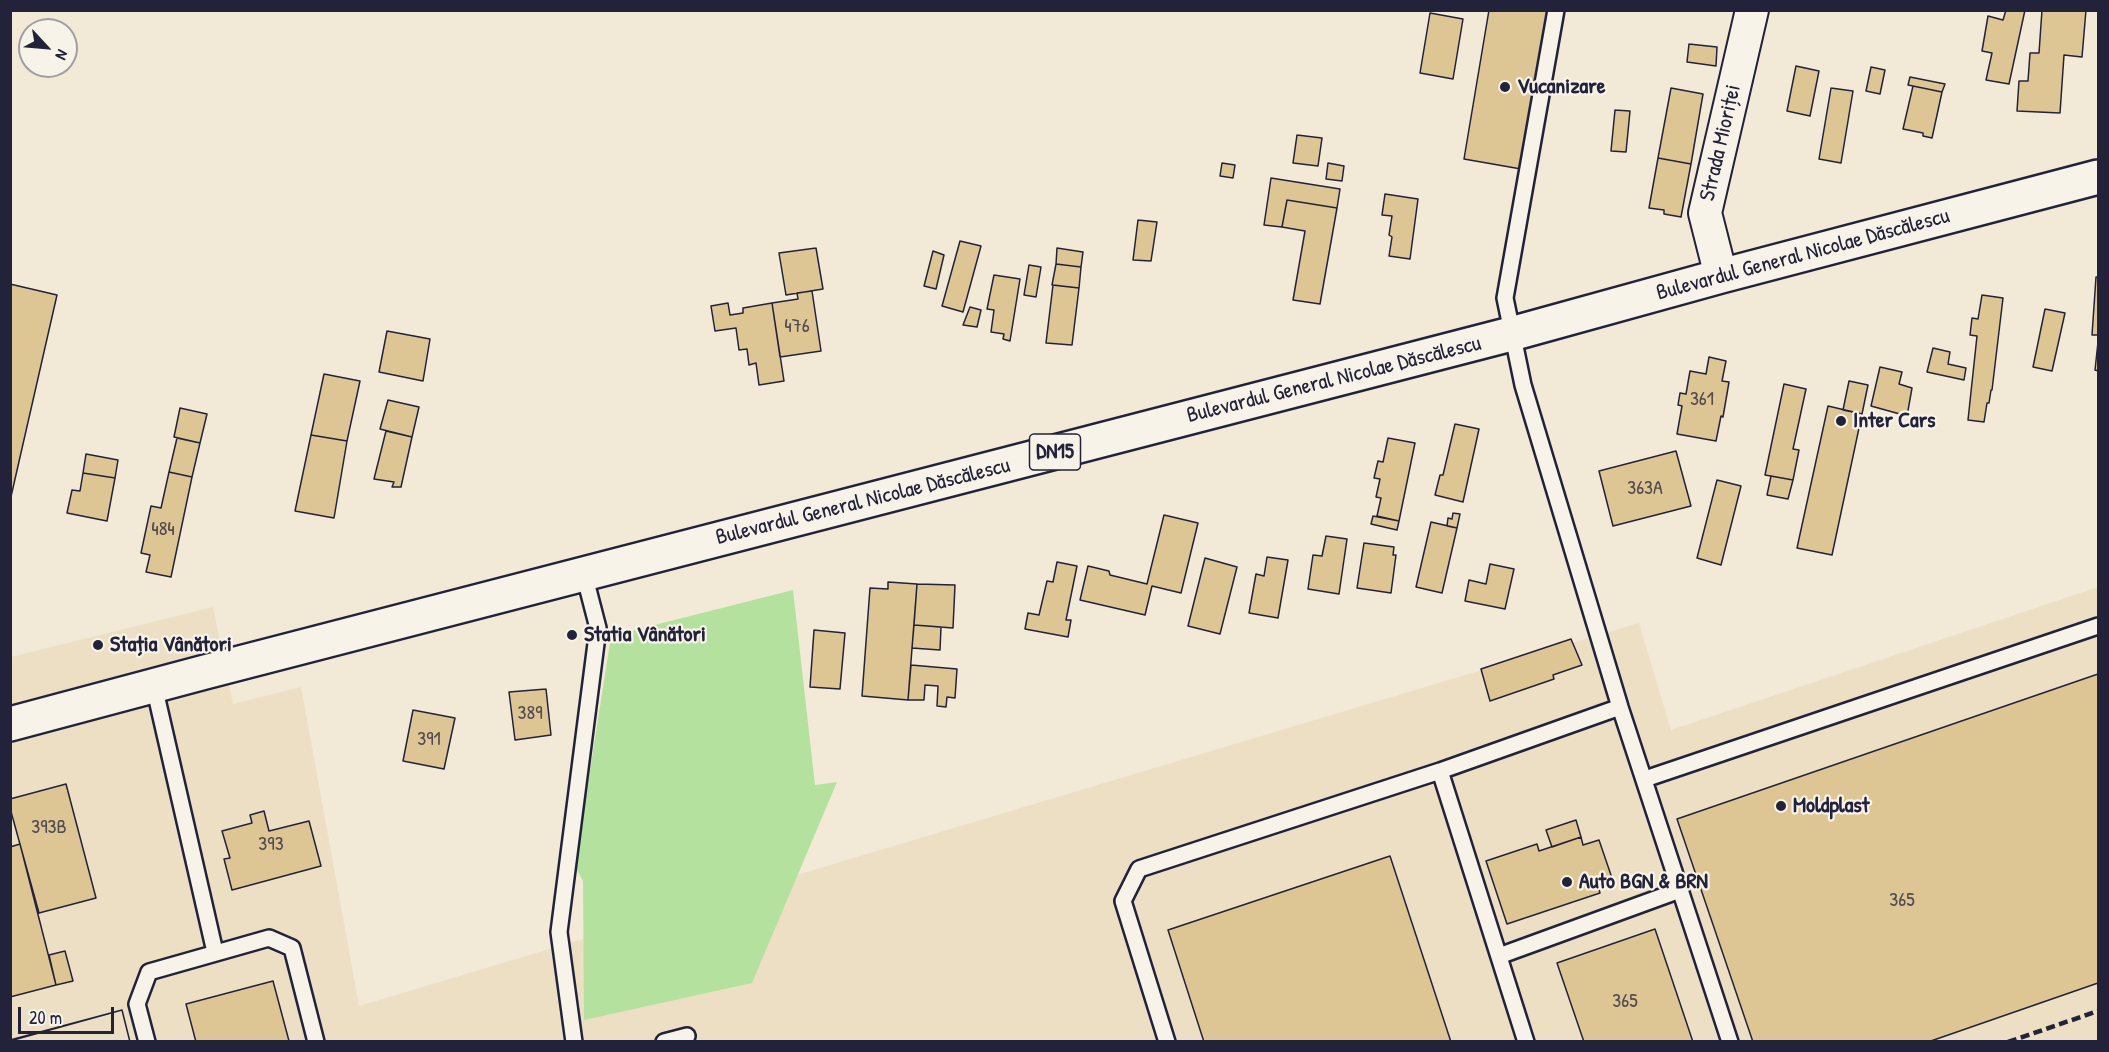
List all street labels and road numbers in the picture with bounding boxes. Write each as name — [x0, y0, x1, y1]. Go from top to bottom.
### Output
street label: Strada Mioriței — [1695, 82, 1747, 204]
street label: Bulevardul General Nicolae Dăscălescu — [1654, 203, 1952, 307]
street label: Bulevardul General Nicolae Dăscălescu — [1184, 331, 1484, 429]
road number: DN15 — [1030, 434, 1080, 470]
street label: Bulevardul General Nicolae Dăscălescu — [713, 453, 1013, 551]

